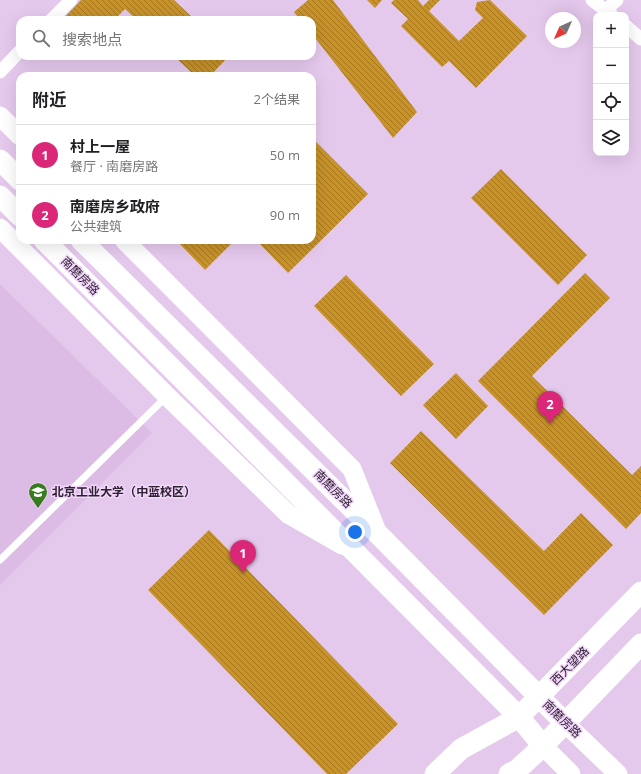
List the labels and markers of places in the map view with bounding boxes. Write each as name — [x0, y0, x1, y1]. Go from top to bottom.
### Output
pin: 2 — [537, 391, 563, 424]
school or university icon: 北京工业大学（中蓝校区） — [27, 481, 49, 509]
place label: 北京工业大学（中蓝校区） — [52, 483, 196, 500]
pin: 1 — [230, 540, 256, 573]

